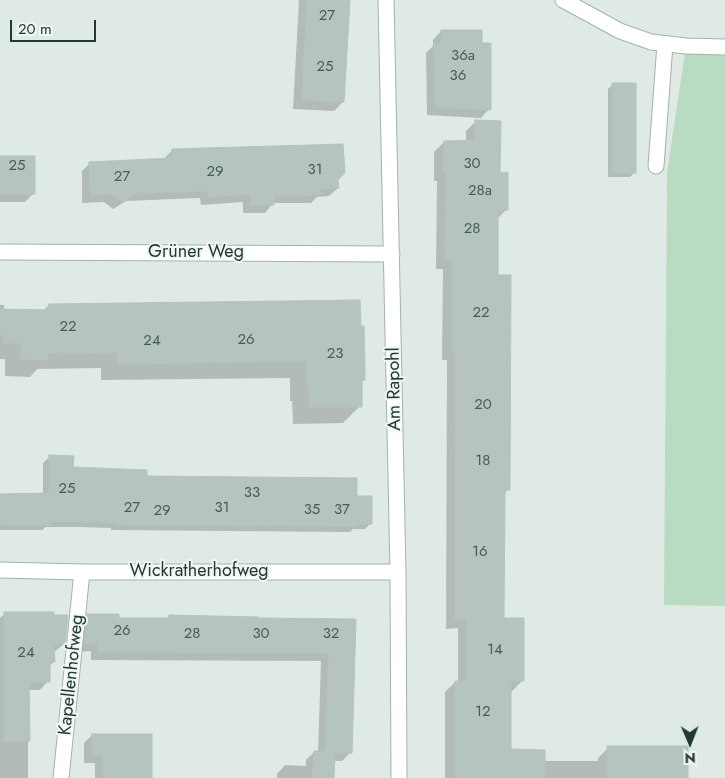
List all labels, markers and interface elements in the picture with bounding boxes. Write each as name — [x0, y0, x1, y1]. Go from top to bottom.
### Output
house number: 27 — [319, 7, 335, 25]
scale bar — [12, 10, 99, 42]
text: 20 m — [18, 18, 52, 40]
house number: 36a — [451, 47, 475, 65]
house number: 25 — [317, 58, 333, 76]
house number: 36 — [450, 67, 466, 85]
house number: 30 — [463, 155, 481, 173]
house number: 25 — [9, 157, 25, 175]
house number: 31 — [308, 161, 322, 179]
house number: 29 — [206, 163, 224, 181]
house number: 27 — [114, 168, 130, 186]
house number: 28a — [468, 182, 492, 200]
house number: 28 — [464, 220, 480, 238]
street label: Grüner Weg — [148, 242, 244, 264]
house number: 22 — [472, 304, 490, 322]
house number: 22 — [59, 318, 77, 336]
house number: 26 — [237, 331, 255, 349]
house number: 24 — [143, 332, 161, 350]
house number: 23 — [327, 345, 343, 363]
street label: Am Rapohl — [383, 347, 407, 431]
house number: 20 — [474, 396, 492, 414]
house number: 18 — [476, 452, 490, 470]
house number: 25 — [59, 480, 75, 498]
house number: 33 — [244, 484, 260, 502]
house number: 27 — [124, 499, 140, 517]
house number: 31 — [215, 499, 229, 517]
house number: 35 — [304, 501, 320, 519]
house number: 37 — [334, 501, 350, 519]
house number: 29 — [153, 502, 171, 520]
house number: 16 — [472, 543, 488, 561]
street label: Wickratherhofweg — [130, 561, 268, 583]
street label: Kapellenhofweg — [55, 614, 89, 736]
house number: 26 — [113, 622, 131, 640]
house number: 28 — [184, 625, 200, 643]
house number: 30 — [252, 625, 270, 643]
house number: 32 — [323, 625, 339, 643]
house number: 14 — [487, 641, 503, 659]
house number: 24 — [17, 644, 35, 662]
house number: 12 — [475, 703, 491, 721]
north arrow — [665, 718, 715, 768]
text: N — [685, 748, 696, 768]

